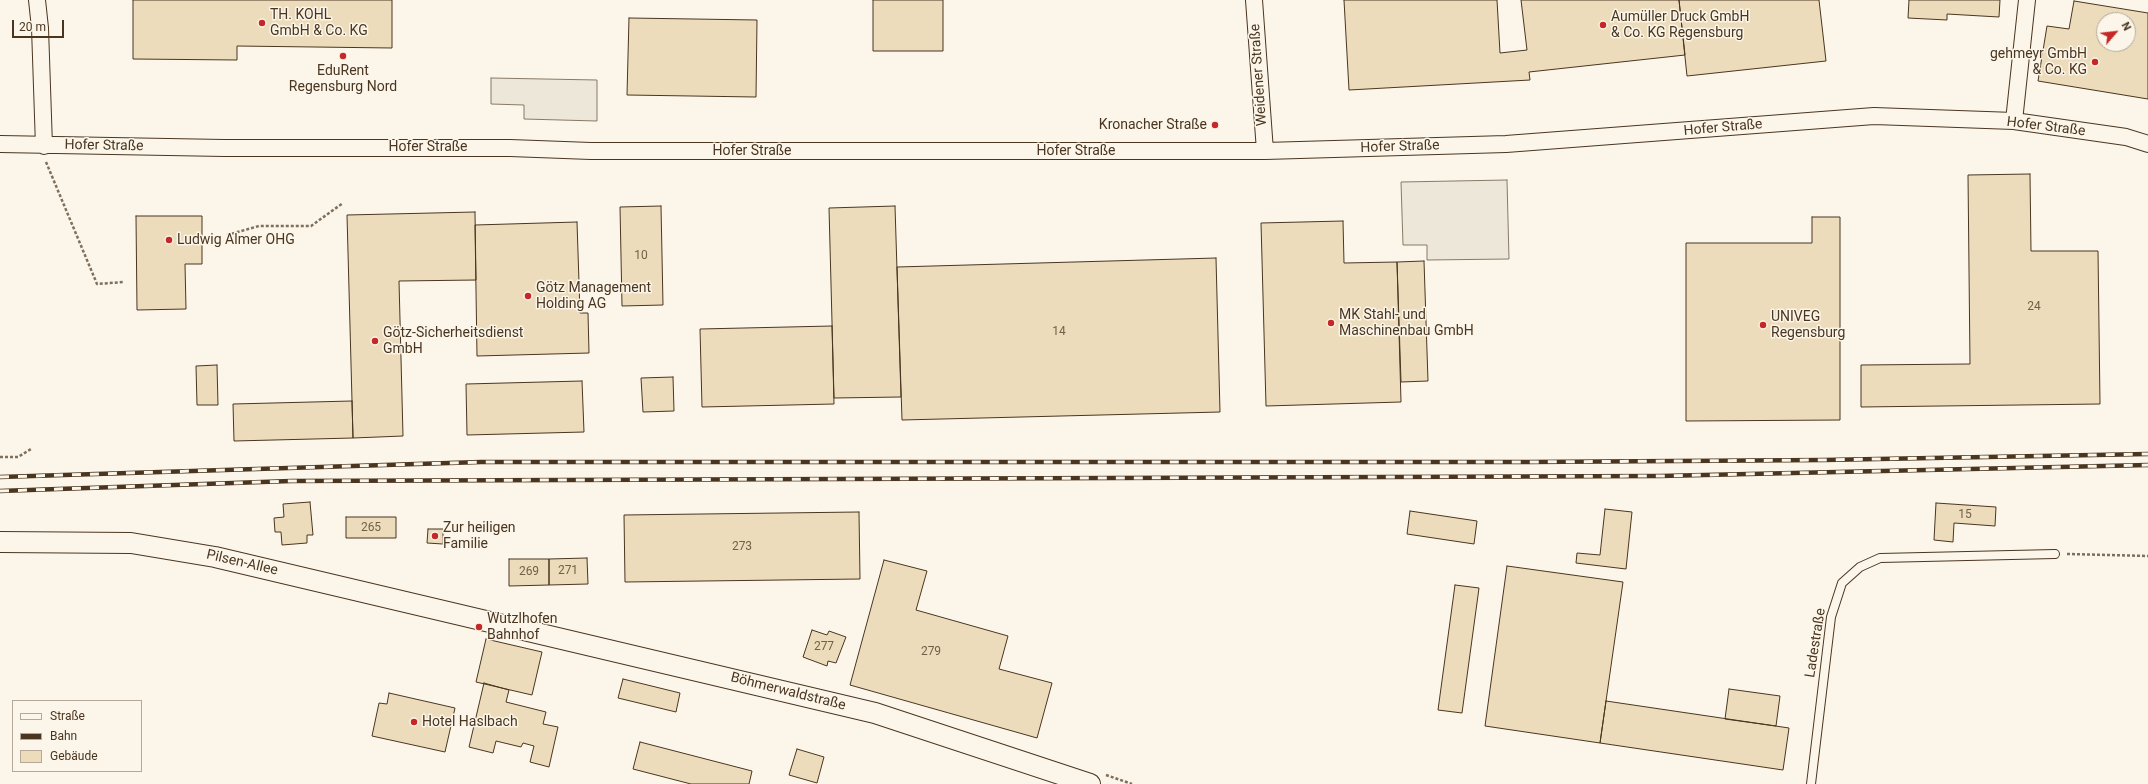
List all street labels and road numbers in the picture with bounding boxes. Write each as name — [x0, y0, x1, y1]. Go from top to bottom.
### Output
street label: Weidener Straße — [1247, 23, 1271, 127]
street label: Hofer Straße — [2006, 114, 2086, 140]
street label: Hofer Straße — [1683, 116, 1763, 140]
street label: Hofer Straße — [64, 137, 144, 155]
street label: Hofer Straße — [1360, 137, 1440, 157]
street label: Hofer Straße — [388, 139, 468, 155]
street label: Hofer Straße — [712, 143, 792, 159]
street label: Hofer Straße — [1036, 143, 1116, 159]
street label: Pilsen-Allee — [205, 547, 279, 579]
street label: Ladestraße — [1802, 607, 1830, 679]
street label: Böhmerwaldstraße — [729, 670, 847, 714]

